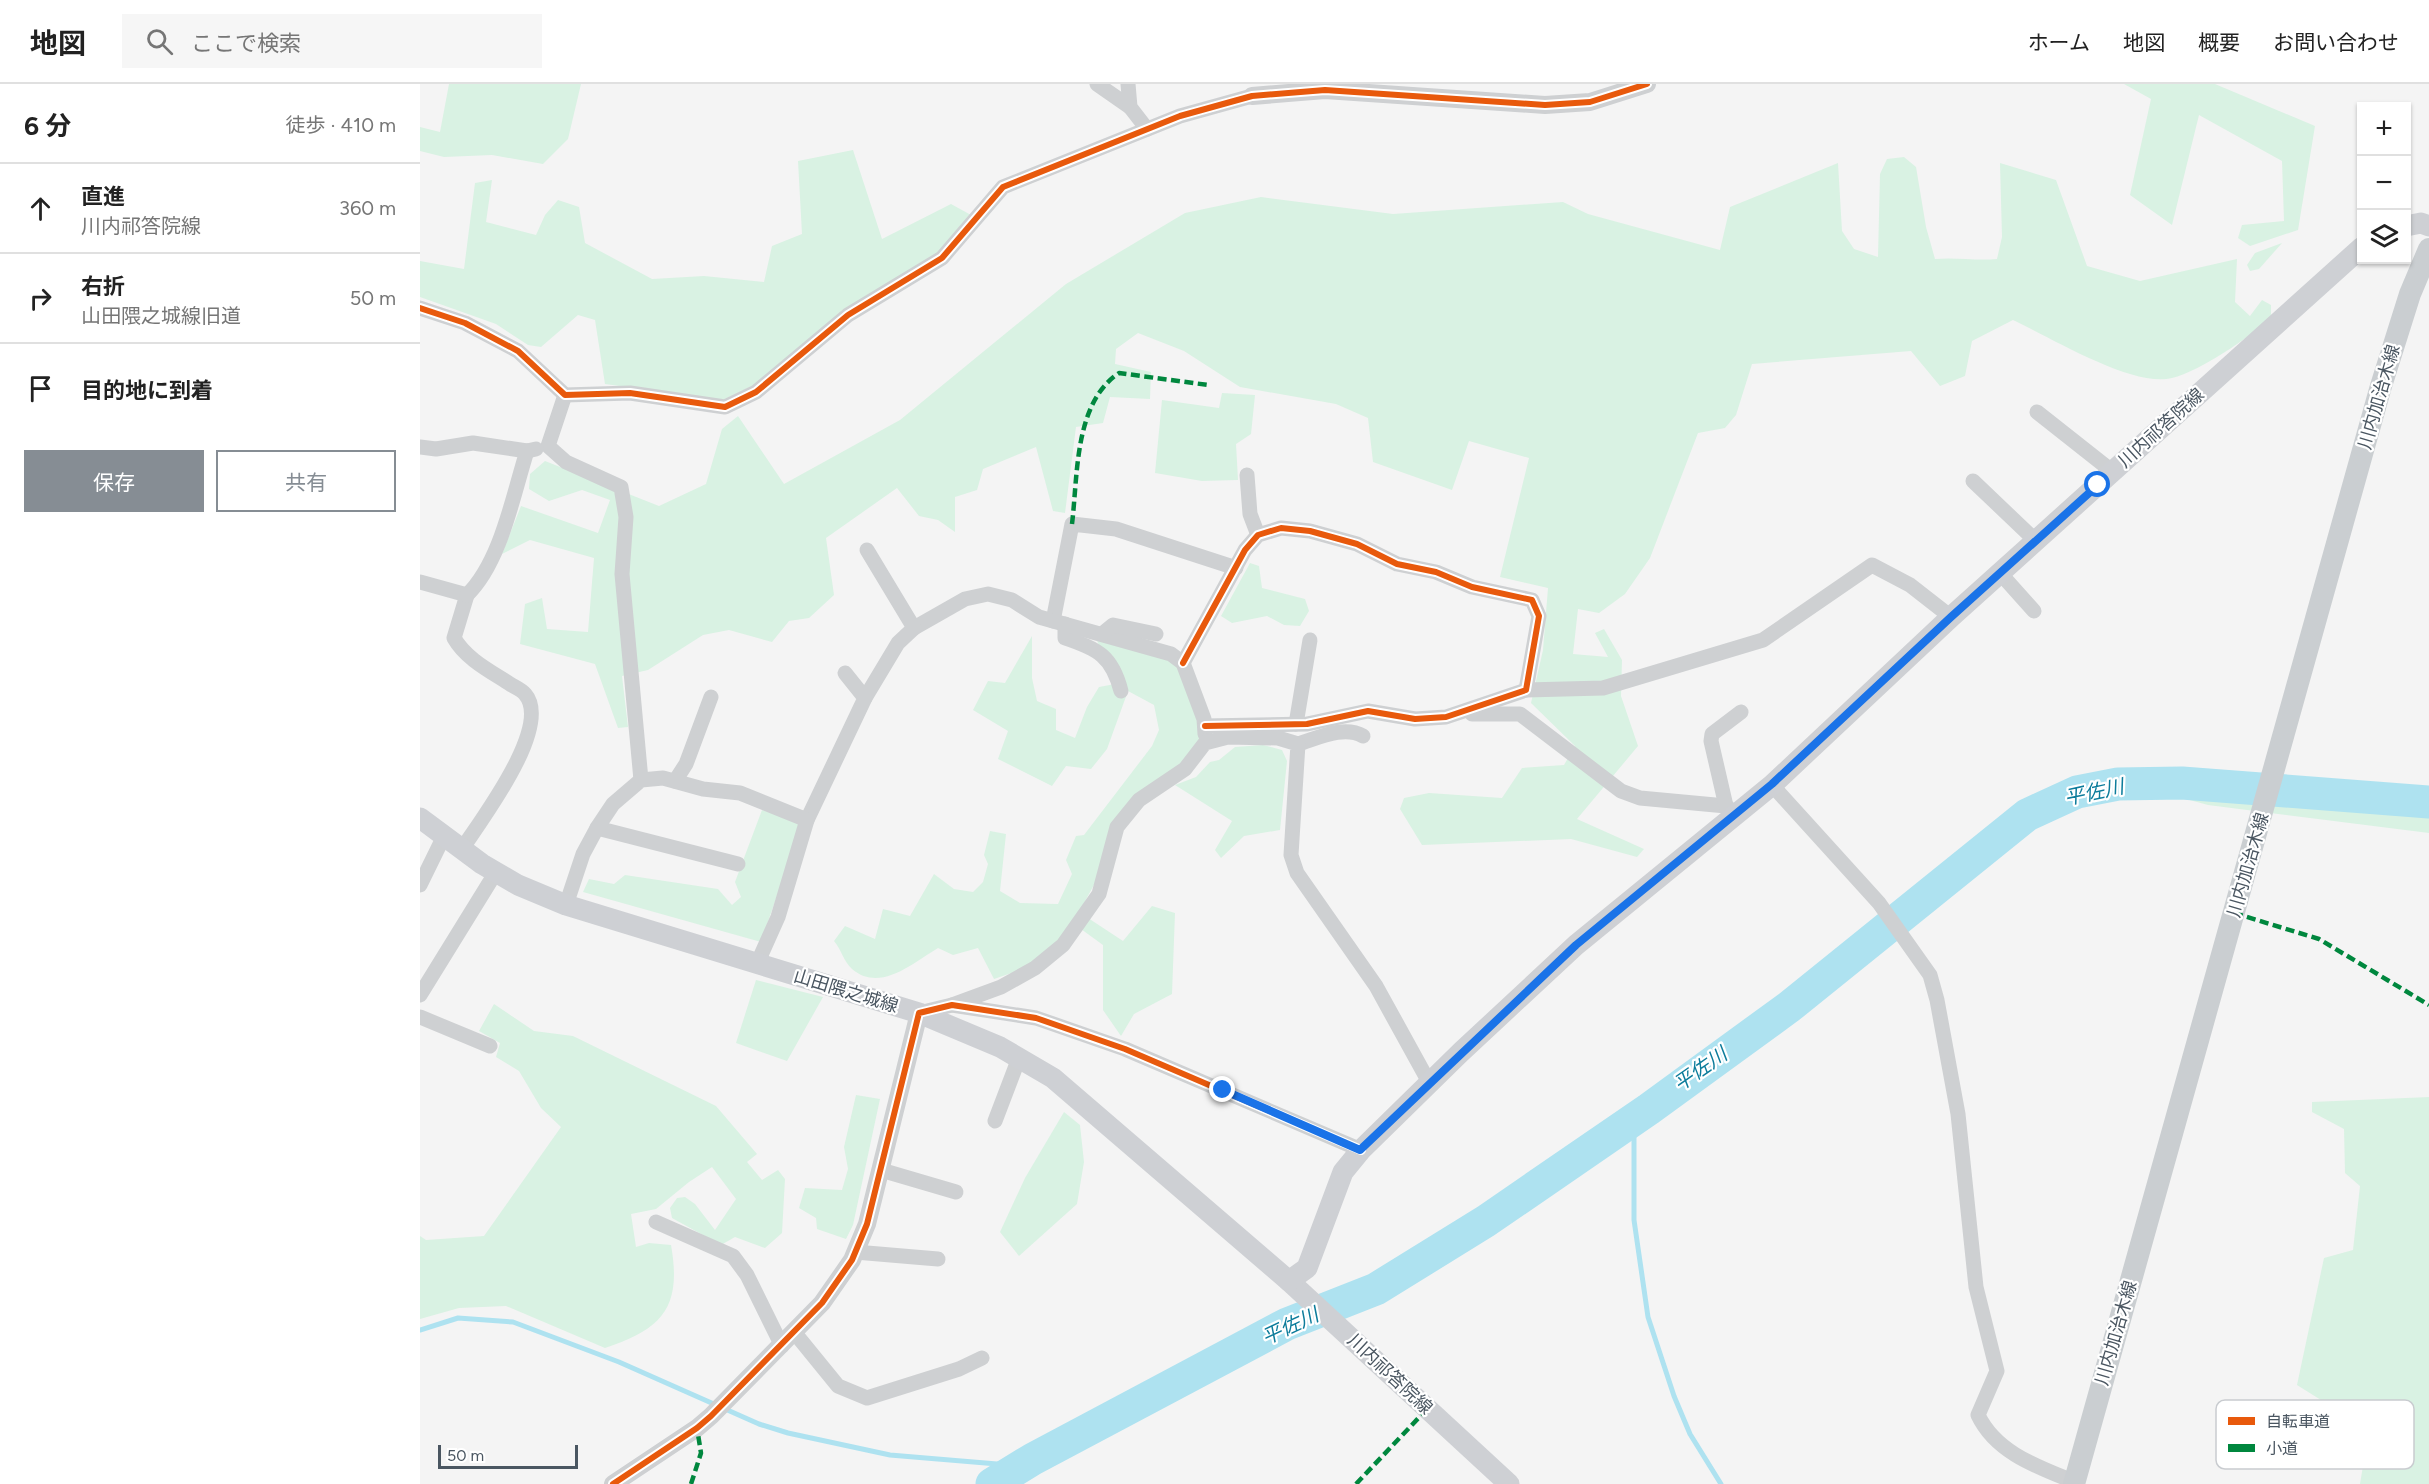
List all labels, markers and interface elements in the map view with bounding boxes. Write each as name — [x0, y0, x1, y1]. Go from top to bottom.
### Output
search box — [122, 14, 542, 68]
icon: search — [143, 25, 176, 58]
text: 地図 — [30, 26, 86, 60]
text: ここで検索 — [191, 30, 301, 57]
text: ホーム — [2028, 30, 2090, 55]
text: 地図 — [2123, 30, 2165, 55]
text: 概要 — [2198, 30, 2240, 55]
text: お問い合わせ — [2273, 30, 2399, 55]
map controls — [2357, 102, 2411, 264]
button: + — [2357, 102, 2411, 156]
text: 6 分 — [24, 110, 71, 142]
text: 徒歩 · 410 m — [286, 113, 396, 137]
button: − — [2357, 156, 2411, 210]
text: 直進 — [81, 183, 125, 210]
icon: ahead — [24, 192, 57, 225]
text: 360 m — [339, 196, 396, 220]
button: layers — [2357, 210, 2411, 264]
text: 川内祁答院線 — [81, 214, 201, 238]
text: 右折 — [81, 273, 125, 300]
icon: right — [24, 282, 57, 315]
text: 50 m — [350, 286, 396, 310]
text: 山田隈之城線旧道 — [81, 304, 241, 328]
street label: 川内加治木線 — [2354, 342, 2404, 452]
icon: arrive — [24, 372, 57, 405]
text: 目的地に到着 — [81, 377, 213, 404]
street label: 川内祁答院線 — [2114, 384, 2208, 472]
button: 保存 — [24, 450, 204, 512]
button: 共有 — [216, 450, 396, 512]
route start — [2084, 471, 2110, 497]
water label: 平佐川 — [2062, 774, 2128, 810]
street label: 川内加治木線 — [2223, 810, 2273, 920]
street label: 山田隈之城線 — [791, 965, 901, 1017]
water label: 平佐川 — [1669, 1041, 1733, 1096]
route end — [1209, 1076, 1235, 1102]
street label: 川内加治木線 — [2091, 1278, 2141, 1388]
water label: 平佐川 — [1258, 1302, 1324, 1350]
street label: 川内祁答院線 — [1343, 1329, 1437, 1419]
legend — [2216, 1400, 2414, 1469]
text: 自転車道 — [2266, 1412, 2330, 1431]
text: 小道 — [2266, 1439, 2298, 1458]
scale bar — [438, 1442, 578, 1470]
text: 50 m — [447, 1446, 484, 1465]

